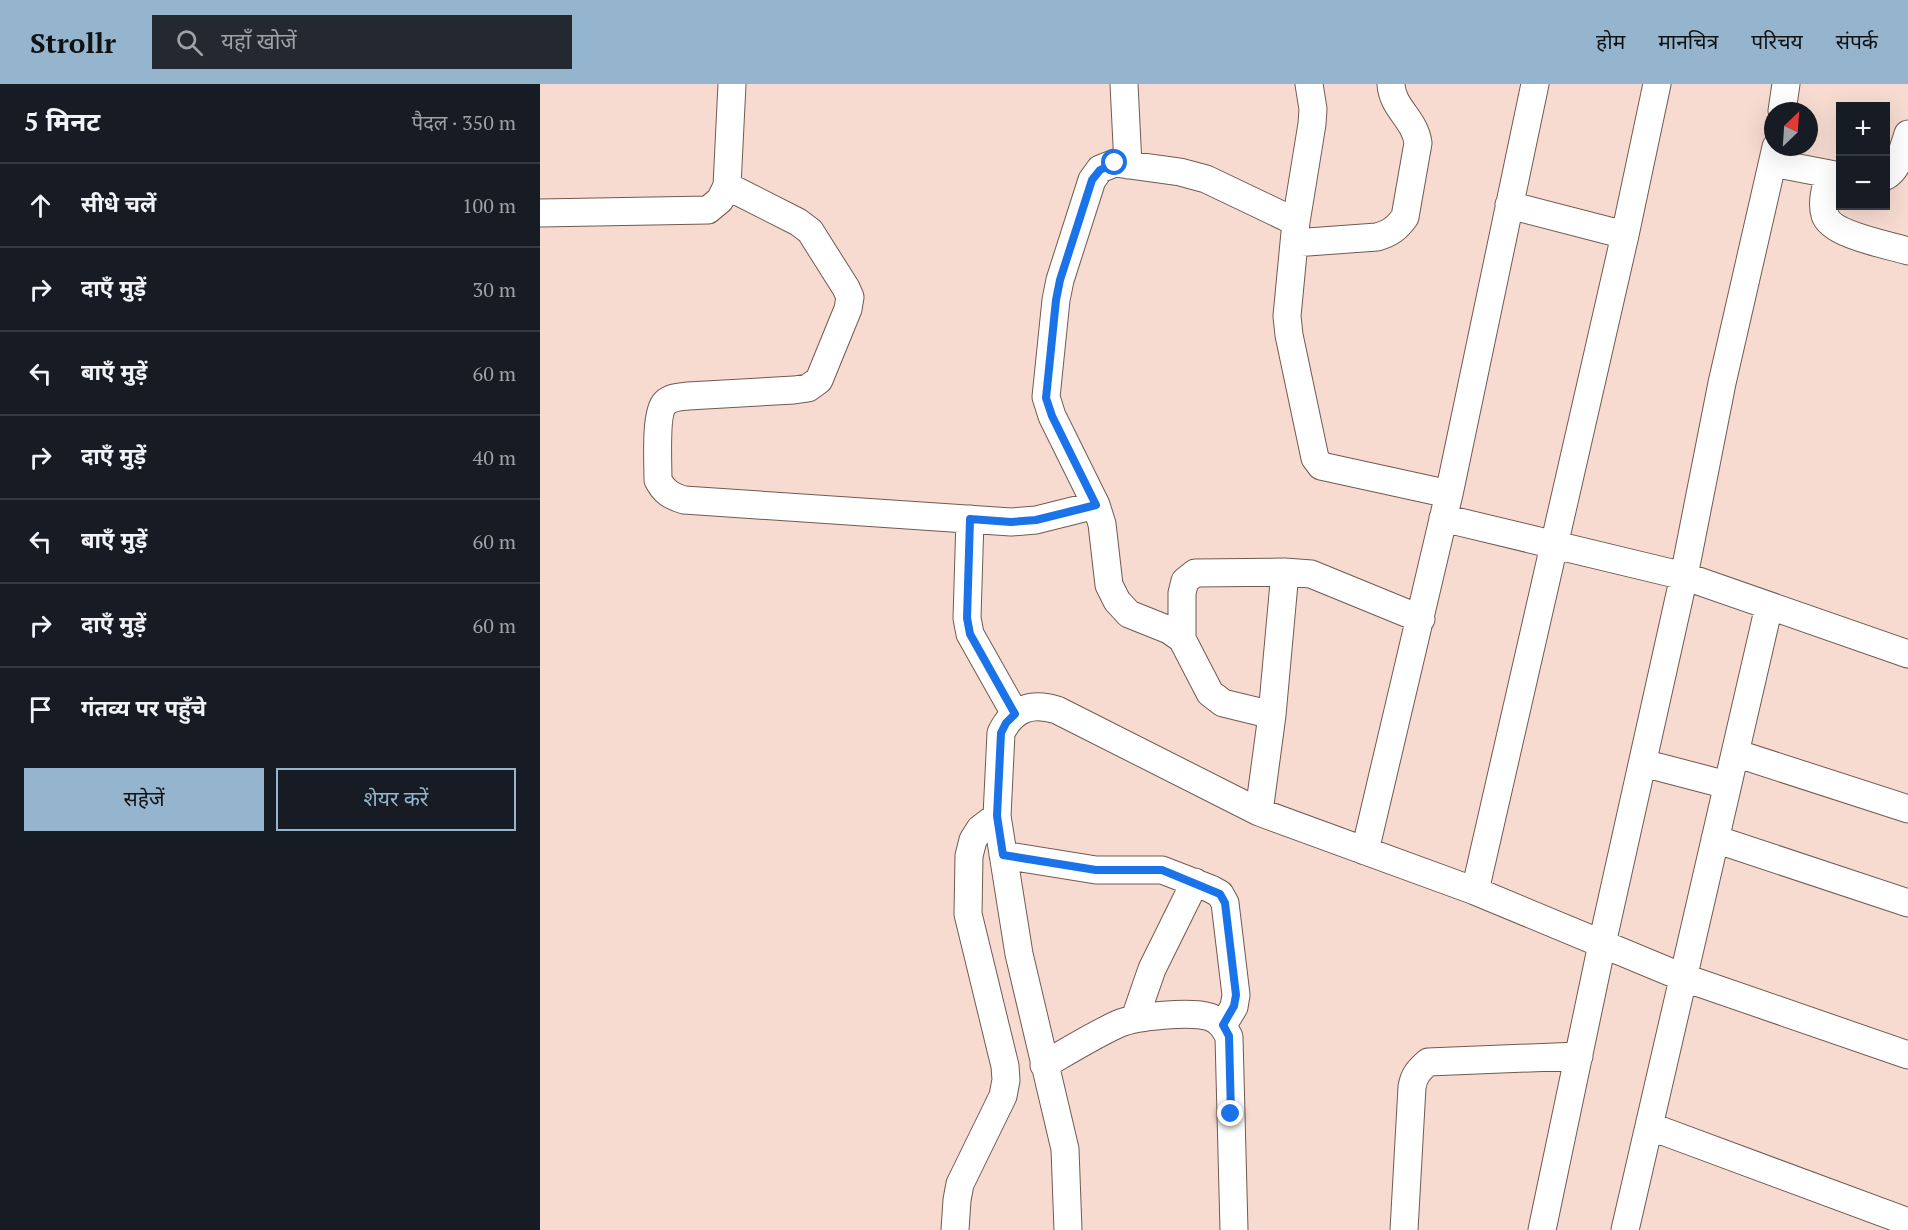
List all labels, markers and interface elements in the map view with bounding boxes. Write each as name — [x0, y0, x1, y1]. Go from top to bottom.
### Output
search box — [152, 15, 572, 69]
text: Strollr — [30, 24, 116, 61]
icon: search — [173, 26, 206, 59]
text: यहाँ खोजें — [221, 26, 297, 55]
text: होम — [1596, 27, 1625, 55]
text: मानचित्र — [1658, 27, 1718, 55]
text: परिचय — [1751, 27, 1803, 55]
text: संपर्क — [1836, 27, 1878, 55]
north arrow — [1764, 102, 1818, 156]
map controls — [1836, 102, 1890, 210]
button: + — [1836, 102, 1890, 156]
text: 5 मिनट — [24, 104, 100, 138]
text: पैदल · 350 m — [412, 109, 516, 136]
route start — [1101, 149, 1127, 175]
button: − — [1836, 156, 1890, 210]
icon: ahead — [24, 189, 57, 222]
text: सीधे चलें — [81, 189, 156, 218]
text: 100 m — [462, 192, 516, 219]
icon: right — [24, 273, 57, 306]
text: दाएँ मुड़ें — [81, 273, 146, 302]
text: 30 m — [473, 276, 516, 303]
icon: left — [24, 357, 57, 390]
text: बाएँ मुड़ें — [81, 357, 147, 386]
text: 60 m — [473, 360, 516, 387]
icon: right — [24, 441, 57, 474]
text: दाएँ मुड़ें — [81, 441, 146, 470]
text: 40 m — [473, 444, 516, 471]
icon: left — [24, 525, 57, 558]
text: बाएँ मुड़ें — [81, 525, 147, 554]
text: 60 m — [473, 528, 516, 555]
icon: right — [24, 609, 57, 642]
text: दाएँ मुड़ें — [81, 609, 146, 638]
text: 60 m — [473, 612, 516, 639]
icon: arrive — [24, 693, 57, 726]
text: गंतव्य पर पहुँचे — [81, 693, 206, 722]
button: सहेजें — [24, 768, 264, 831]
button: शेयर करें — [276, 768, 516, 831]
route end — [1217, 1100, 1243, 1126]

